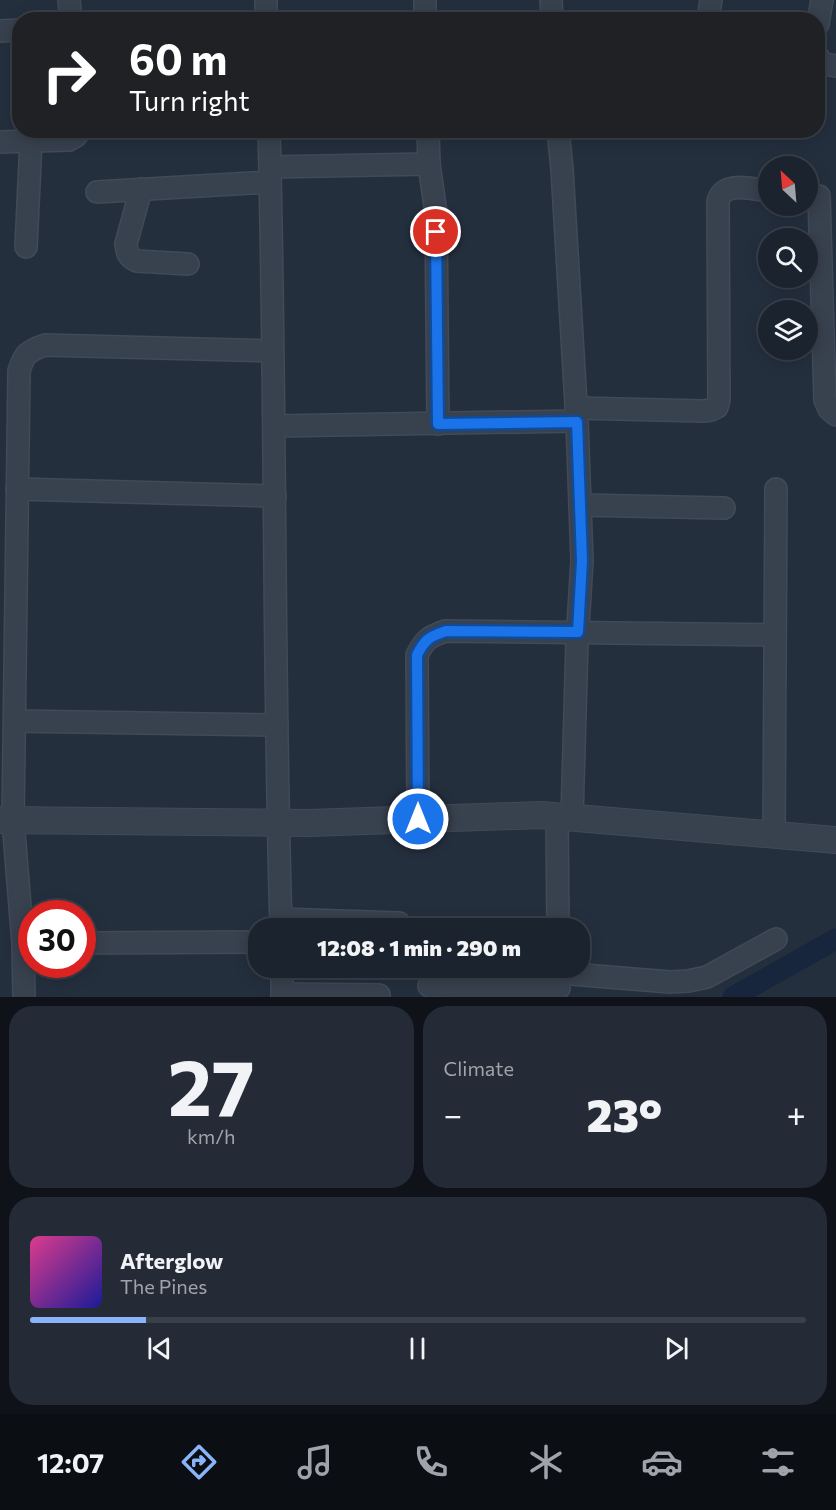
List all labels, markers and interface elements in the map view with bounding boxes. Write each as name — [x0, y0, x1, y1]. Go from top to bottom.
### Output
text: 60 m — [129, 32, 228, 84]
icon: right — [30, 36, 108, 114]
text: Turn right — [129, 84, 249, 117]
north arrow — [758, 156, 818, 216]
map controls — [758, 156, 818, 360]
pin — [410, 206, 461, 257]
icon: arrive — [419, 215, 452, 248]
button: search — [758, 228, 818, 288]
button: layers — [758, 300, 818, 360]
position arrow — [386, 787, 450, 851]
speed limit sign: 30 — [18, 900, 96, 978]
text: 12:08 · 1 min · 290 m — [317, 934, 521, 961]
text: 27 — [168, 1037, 255, 1132]
text: Climate — [444, 1056, 514, 1080]
text: 23° — [587, 1086, 662, 1141]
text: − — [444, 1093, 462, 1134]
text: + — [787, 1093, 806, 1134]
text: km/h — [187, 1124, 236, 1148]
text: Afterglow — [120, 1247, 223, 1274]
text: The Pines — [120, 1274, 207, 1298]
icon: previous — [143, 1332, 176, 1365]
icon: pause — [401, 1332, 434, 1365]
icon: next — [660, 1332, 693, 1365]
icon: directions — [178, 1441, 220, 1483]
icon: music — [294, 1441, 336, 1483]
icon: phone — [410, 1441, 452, 1483]
icon: climate — [525, 1441, 567, 1483]
icon: car — [641, 1441, 683, 1483]
icon: filters — [757, 1441, 799, 1483]
text: 12:07 — [37, 1446, 104, 1479]

